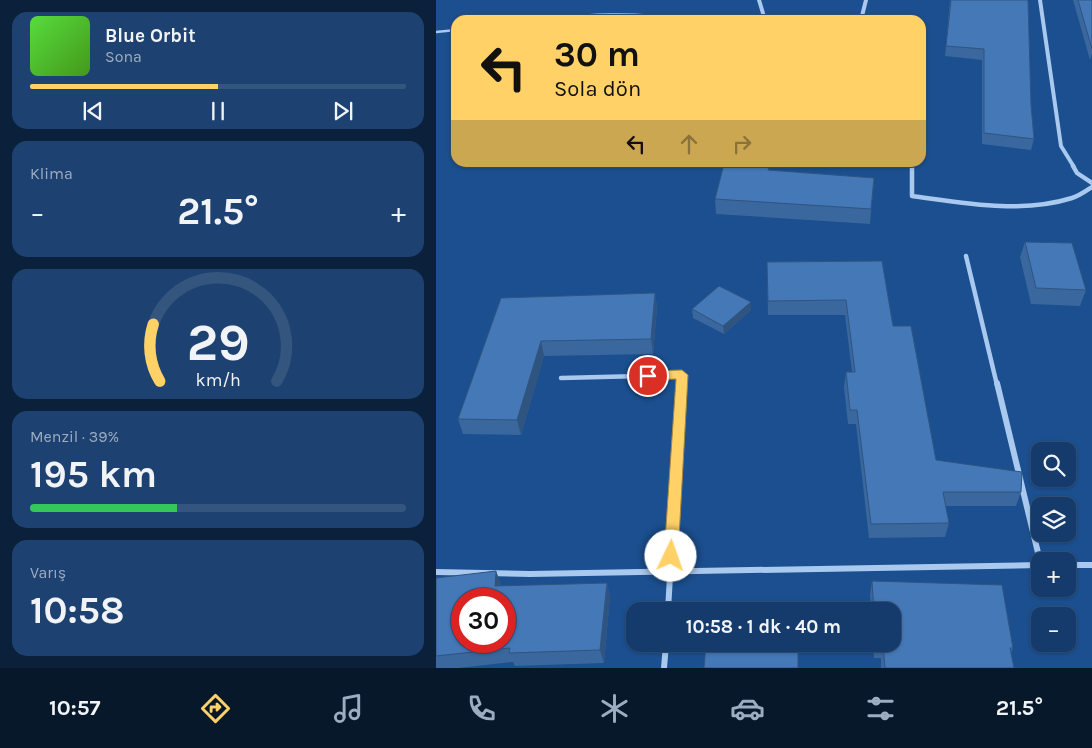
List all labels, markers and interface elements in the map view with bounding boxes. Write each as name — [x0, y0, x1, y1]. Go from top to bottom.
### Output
text: Blue Orbit — [105, 25, 196, 47]
text: 30 m — [554, 34, 640, 75]
icon: left — [471, 35, 536, 100]
text: Sona — [105, 47, 142, 66]
text: Sola dön — [554, 76, 641, 102]
icon: previous — [79, 97, 107, 125]
icon: pause — [204, 97, 232, 125]
icon: next — [329, 97, 357, 125]
icon: left — [622, 130, 650, 158]
icon: ahead — [675, 130, 703, 158]
icon: right — [728, 130, 756, 158]
text: Klima — [30, 164, 73, 183]
text: 21.5° — [177, 189, 259, 234]
text: − — [30, 196, 45, 229]
text: + — [391, 196, 406, 229]
text: 29 — [186, 312, 250, 373]
pin — [627, 355, 669, 397]
icon: arrive — [634, 362, 662, 390]
text: km/h — [195, 370, 241, 391]
text: Menzil · 39% — [30, 427, 119, 446]
map controls — [1031, 442, 1076, 652]
button: search — [1031, 442, 1076, 487]
text: 195 km — [30, 452, 157, 497]
button: layers — [1031, 497, 1076, 542]
position arrow — [644, 529, 696, 581]
button: + — [1031, 552, 1076, 597]
text: Varış — [30, 563, 66, 582]
text: 10:58 — [30, 588, 125, 633]
speed limit sign: 30 — [451, 588, 516, 653]
button: − — [1031, 607, 1076, 652]
text: 10:58 · 1 dk · 40 m — [686, 616, 841, 638]
icon: directions — [198, 691, 233, 726]
icon: music — [331, 691, 366, 726]
icon: phone — [464, 691, 499, 726]
icon: climate — [597, 691, 632, 726]
icon: car — [730, 691, 765, 726]
icon: filters — [863, 691, 898, 726]
text: 10:57 — [49, 695, 100, 721]
text: 21.5° — [996, 695, 1043, 721]

